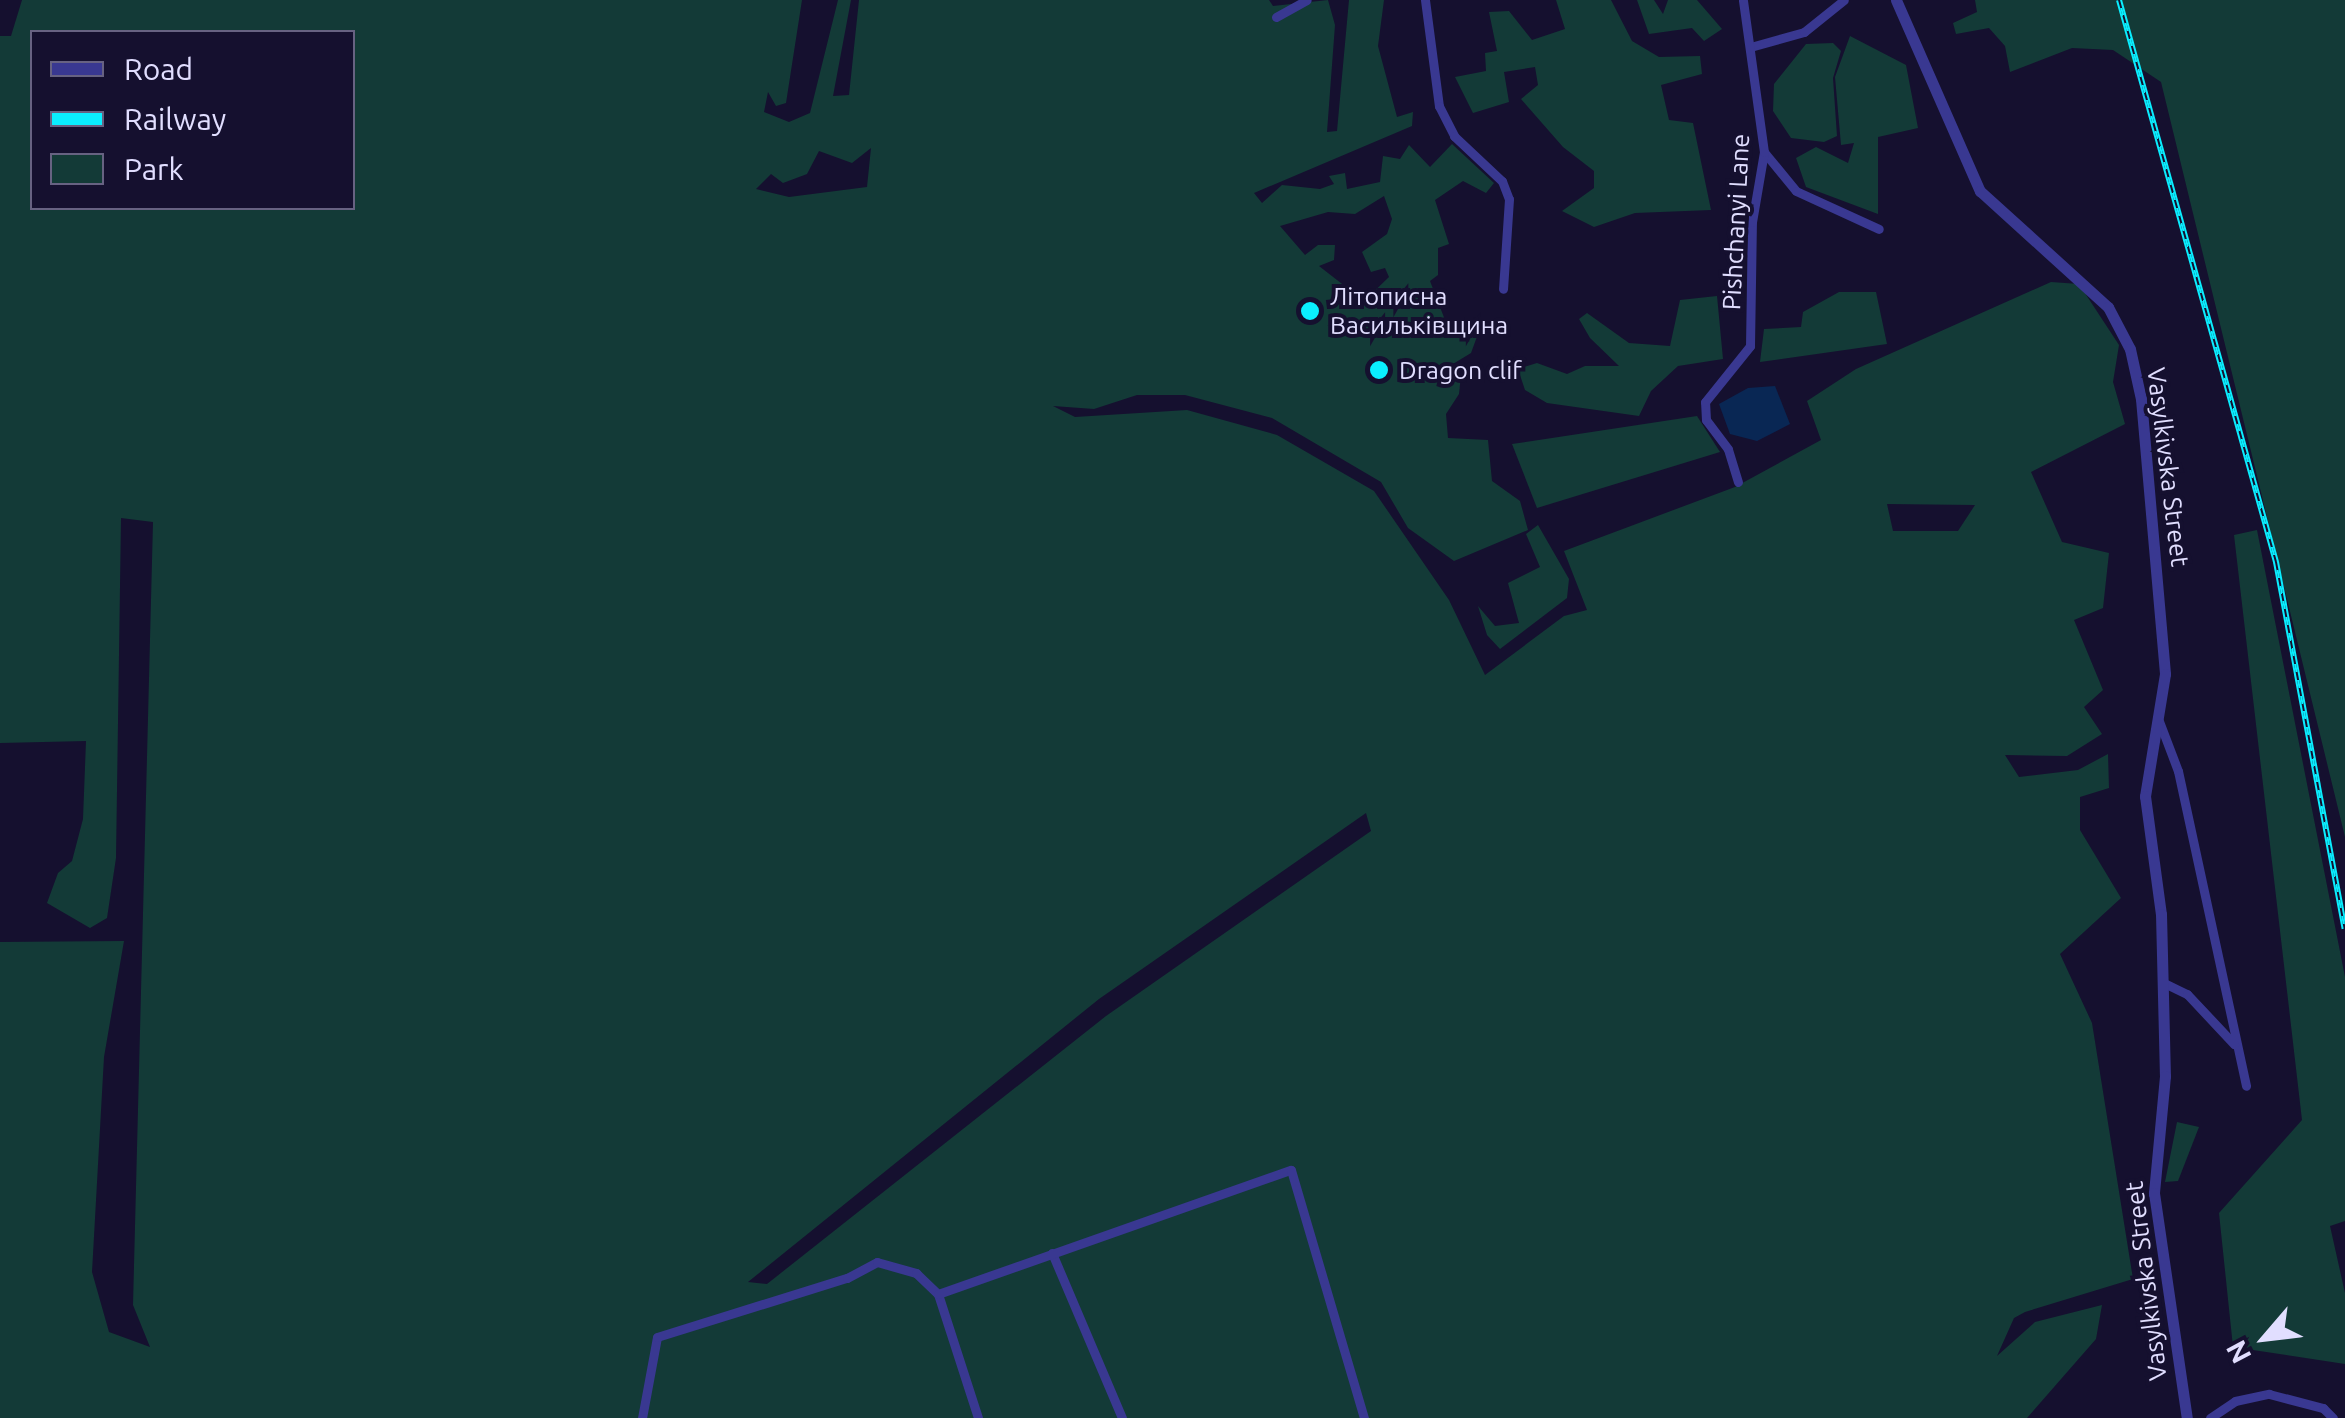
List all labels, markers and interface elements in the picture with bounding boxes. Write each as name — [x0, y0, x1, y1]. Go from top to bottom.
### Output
legend — [30, 30, 355, 210]
text: Road — [124, 52, 193, 86]
text: Railway — [124, 102, 226, 136]
street label: Pishchanyi Lane — [1716, 133, 1756, 311]
text: Park — [124, 152, 184, 186]
place label: Літописна Васильківщина — [1330, 282, 1508, 341]
marker: Літописна Васильківщина — [1299, 300, 1321, 322]
place label: Dragon clif — [1399, 355, 1522, 385]
marker: Dragon clif — [1368, 359, 1390, 381]
street label: Vasylkivska Street — [2141, 366, 2195, 568]
street label: Vasylkivska Street — [2119, 1180, 2173, 1382]
north arrow — [2215, 1288, 2315, 1388]
text: N — [2219, 1336, 2257, 1369]

